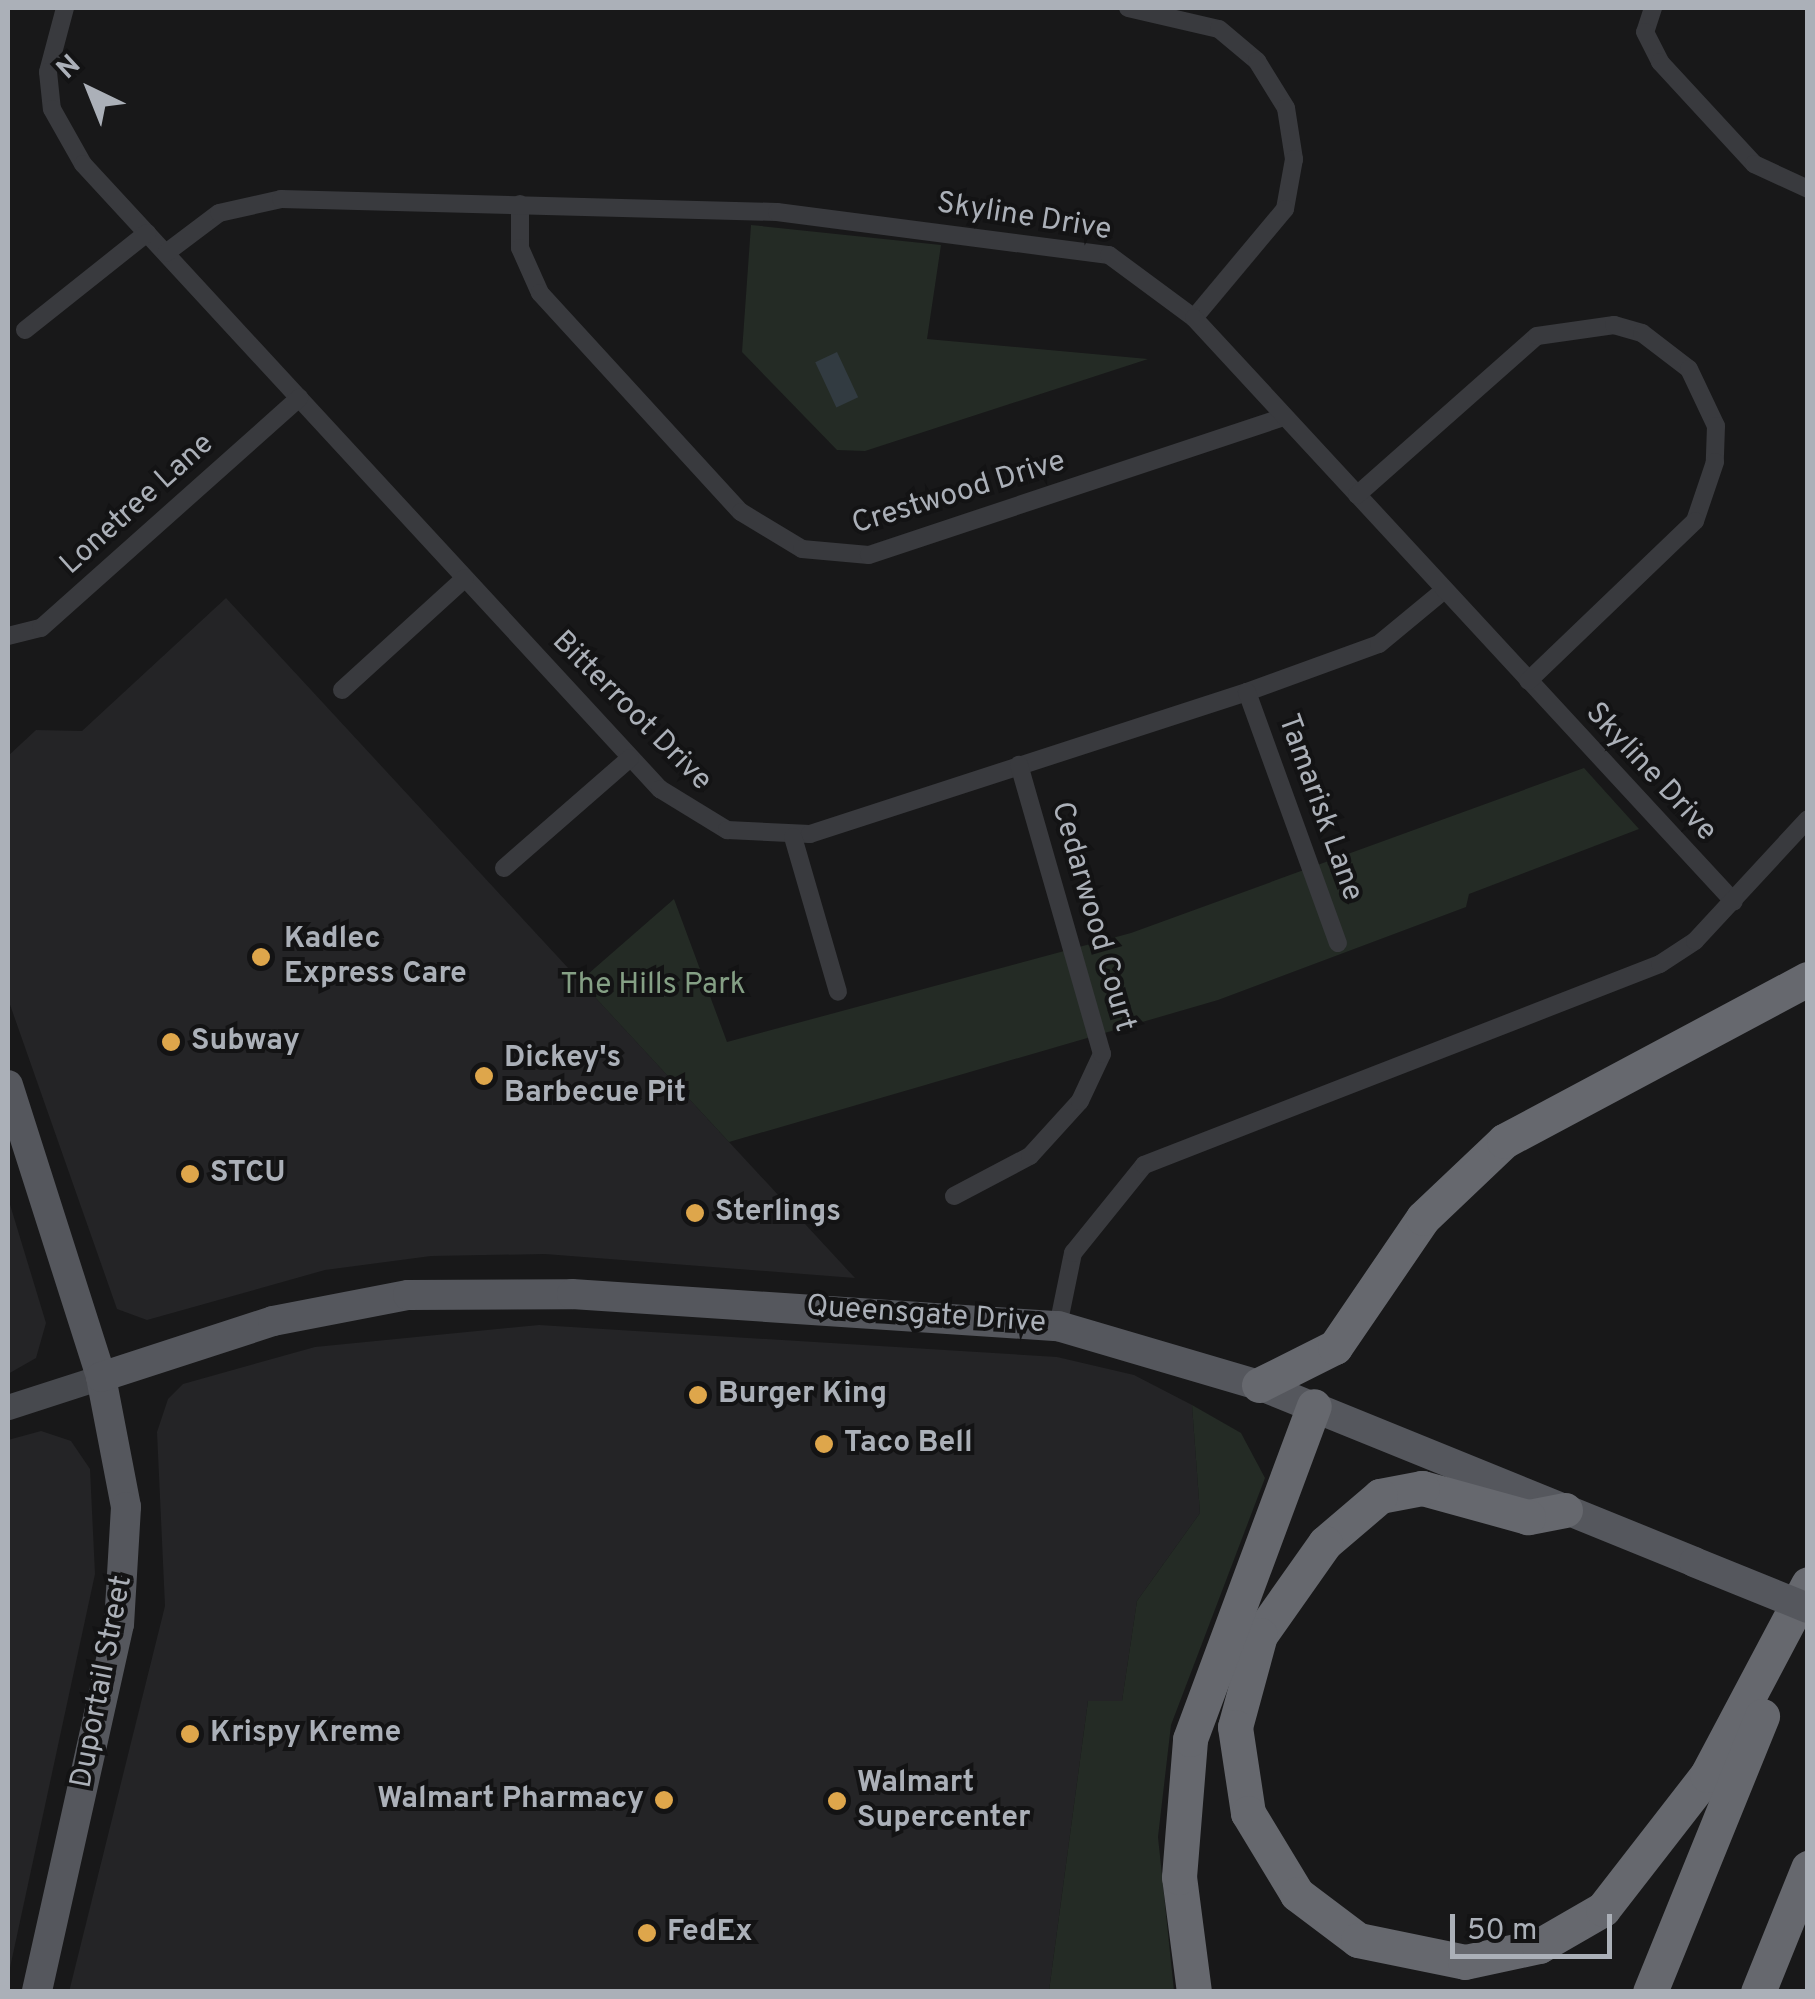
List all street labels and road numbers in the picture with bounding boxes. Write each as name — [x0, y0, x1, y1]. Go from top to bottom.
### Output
street label: Skyline Drive — [934, 186, 1114, 250]
street label: Lonetree Lane — [54, 427, 222, 583]
street label: Crestwood Drive — [848, 444, 1070, 544]
street label: Bitterroot Drive — [544, 625, 718, 799]
street label: Skyline Drive — [1577, 696, 1723, 850]
street label: Tamarisk Lane — [1269, 710, 1369, 906]
street label: Cedarwood Court — [1042, 798, 1142, 1036]
street label: Queensgate Drive — [805, 1290, 1047, 1342]
street label: Duportail Street — [65, 1573, 141, 1791]

